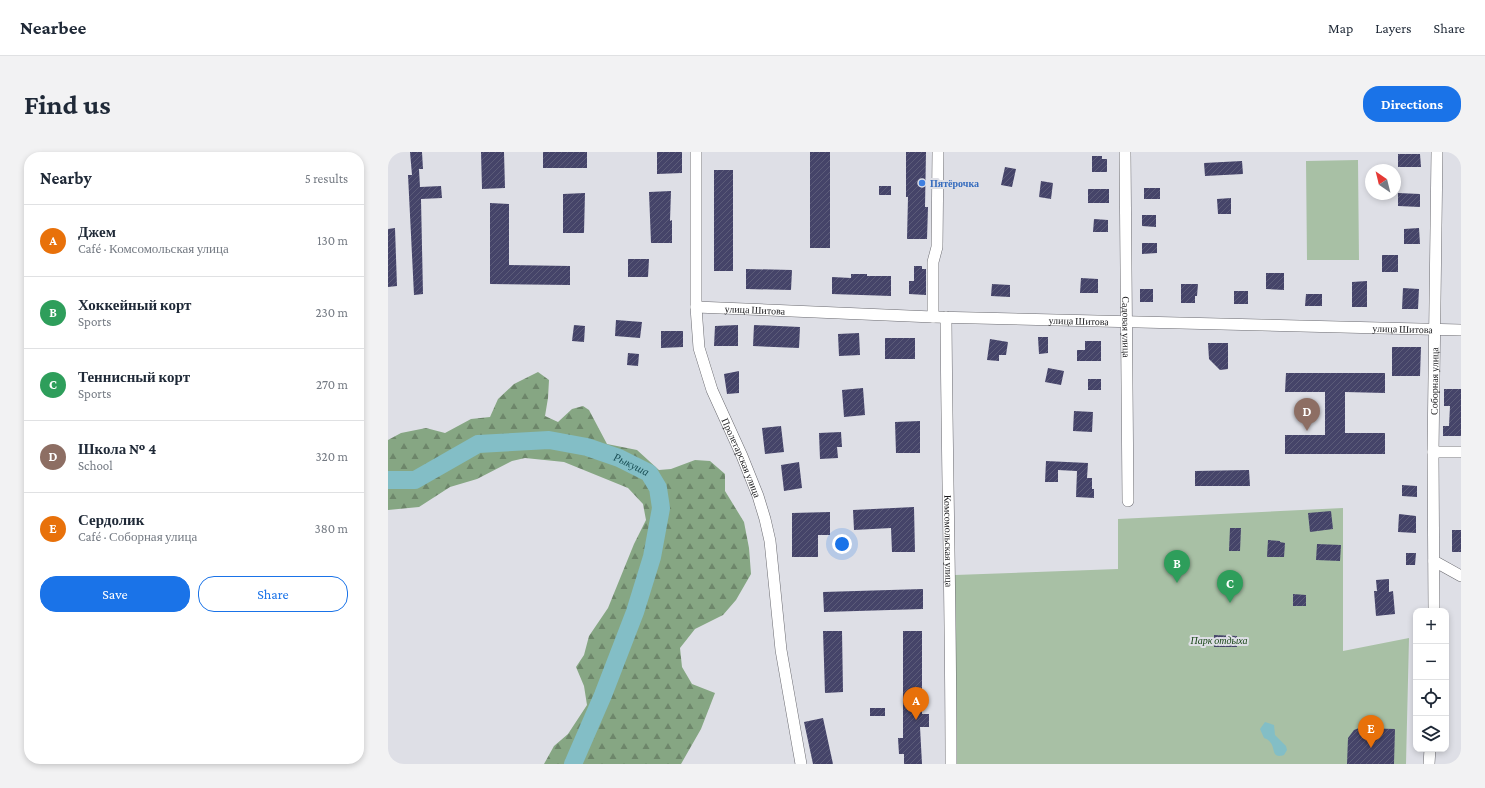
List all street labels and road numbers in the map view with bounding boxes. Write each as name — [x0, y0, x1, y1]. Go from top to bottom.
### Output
street label: Садовая улица — [1120, 296, 1132, 358]
street label: улица Шитова — [725, 303, 786, 317]
street label: улица Шитова — [1048, 315, 1110, 327]
street label: улица Шитова — [1372, 323, 1433, 335]
street label: Соборная улица — [1428, 347, 1440, 415]
street label: Пролетарская улица — [719, 416, 763, 500]
street label: Комсомольская улица — [942, 495, 955, 588]

